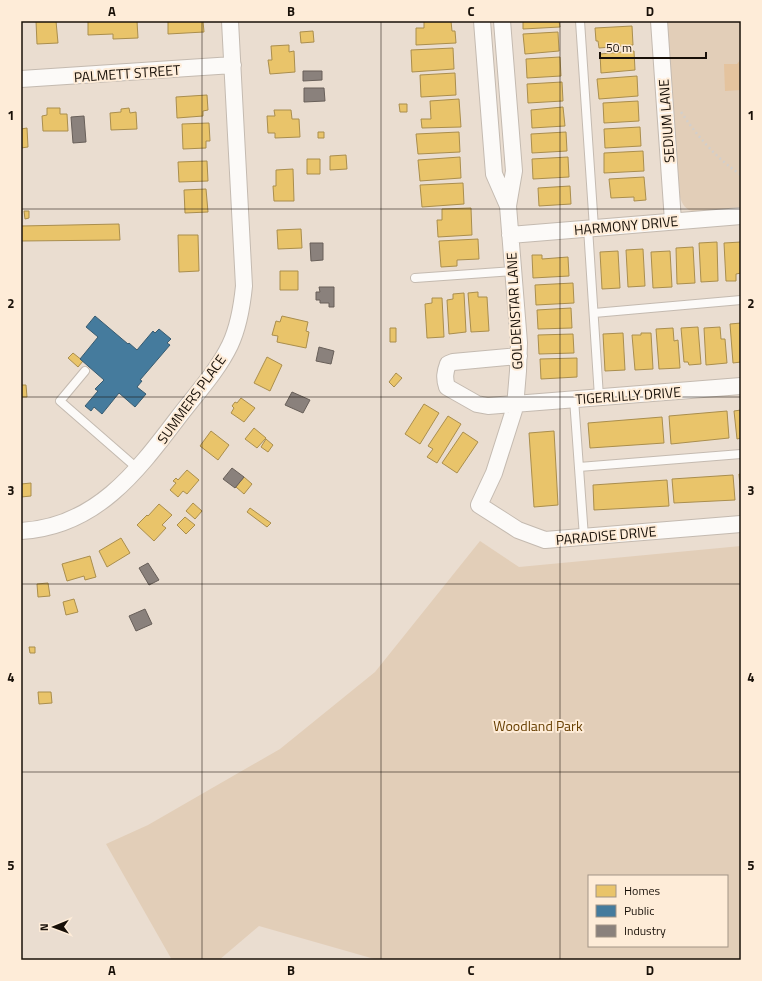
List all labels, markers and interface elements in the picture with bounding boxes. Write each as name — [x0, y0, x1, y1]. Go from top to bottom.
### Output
text: A — [108, 1, 116, 21]
text: B — [287, 1, 295, 21]
text: C — [467, 1, 475, 21]
text: D — [646, 1, 654, 21]
scale bar — [600, 34, 706, 60]
text: 50 m — [606, 38, 632, 57]
street label: PALMETT STREET — [73, 59, 182, 87]
street label: SEDIUM LANE — [653, 78, 679, 164]
text: 1 — [7, 105, 15, 125]
text: 1 — [747, 105, 755, 125]
street label: HARMONY DRIVE — [573, 210, 679, 240]
street label: GOLDENSTAR LANE — [500, 252, 528, 370]
text: 2 — [7, 293, 15, 313]
text: 2 — [747, 293, 755, 313]
street label: SUMMERS PLACE — [151, 350, 231, 448]
street label: TIGERLILLY DRIVE — [575, 381, 682, 409]
text: 3 — [7, 480, 15, 500]
text: 3 — [747, 480, 755, 500]
street label: PARADISE DRIVE — [555, 520, 657, 550]
text: 4 — [7, 667, 15, 687]
text: 4 — [747, 667, 755, 687]
park label: Woodland Park — [493, 715, 583, 736]
text: 5 — [7, 855, 15, 875]
text: 5 — [747, 855, 755, 875]
legend — [588, 875, 728, 947]
text: Homes — [624, 881, 660, 900]
text: Public — [624, 901, 654, 920]
north arrow — [34, 907, 74, 947]
text: Industry — [624, 921, 666, 940]
text: N — [36, 923, 52, 931]
text: A — [108, 960, 116, 980]
text: B — [287, 960, 295, 980]
text: C — [467, 960, 475, 980]
text: D — [646, 960, 654, 980]

